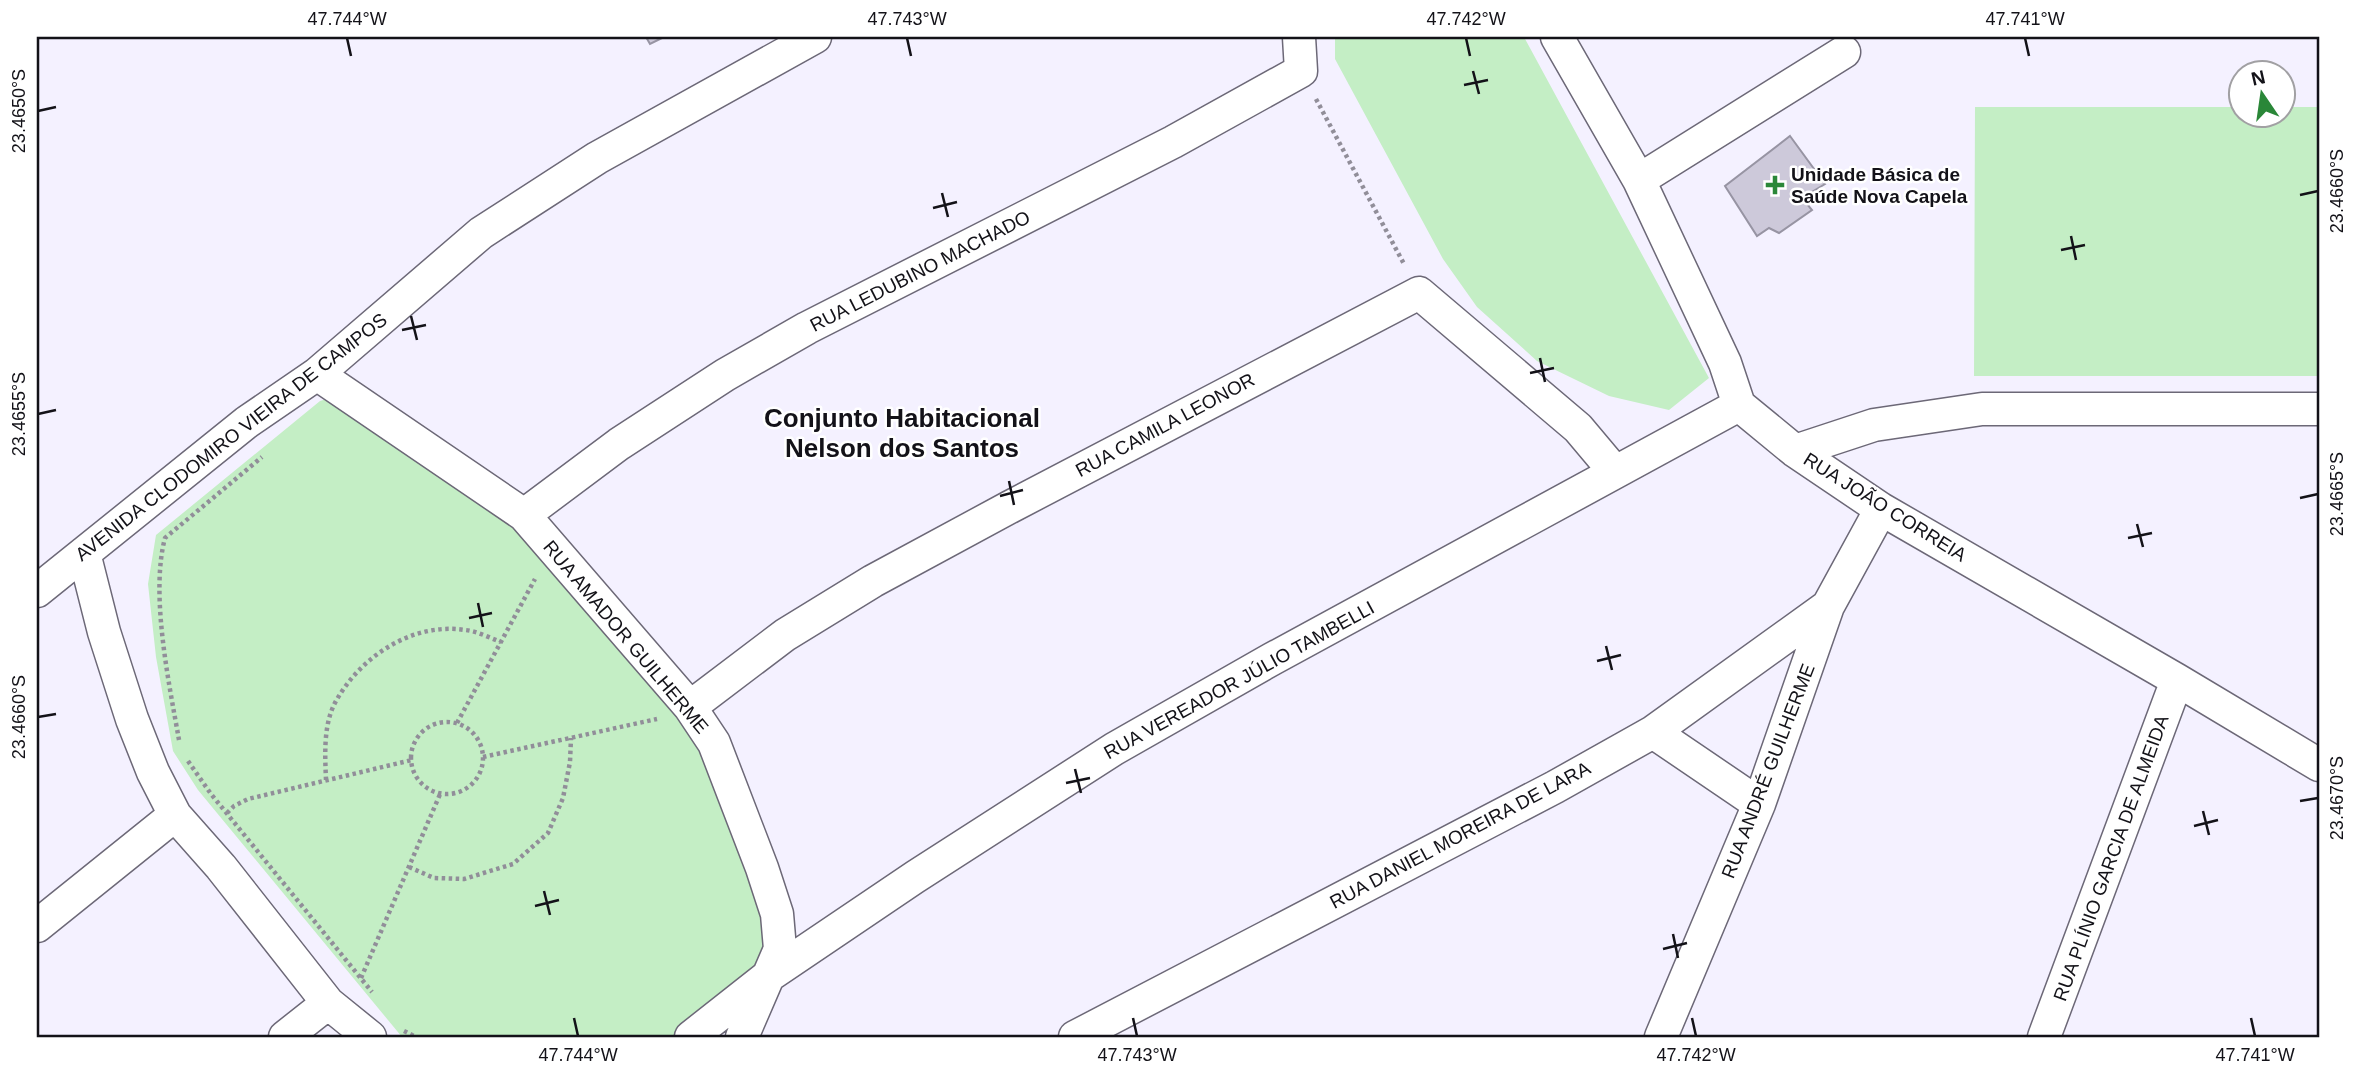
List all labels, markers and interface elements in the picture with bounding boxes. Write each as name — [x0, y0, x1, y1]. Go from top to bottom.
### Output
text: 47.744°W — [307, 9, 387, 29]
text: 47.743°W — [867, 9, 947, 29]
text: 47.742°W — [1426, 9, 1506, 29]
text: 47.741°W — [1985, 9, 2065, 29]
north arrow — [2226, 60, 2296, 130]
text: N — [2249, 66, 2267, 90]
text: 23.4650°S — [9, 69, 29, 153]
text: 23.4660°S — [2327, 149, 2347, 233]
place label: Unidade Básica de Saúde Nova Capela — [1791, 164, 1968, 207]
marker: Unidade Básica de Saúde Nova Capela — [1765, 175, 1785, 195]
street label: RUA LEDUBINO MACHADO — [807, 206, 1033, 336]
street label: AVENIDA CLODOMIRO VIEIRA DE CAMPOS — [71, 309, 391, 565]
street label: RUA CAMILA LEONOR — [1072, 369, 1258, 481]
text: 23.4655°S — [9, 372, 29, 456]
district label: Conjunto Habitacional Nelson dos Santos — [764, 403, 1040, 463]
street label: RUA JOÃO CORREIA — [1800, 448, 1971, 566]
text: 23.4665°S — [2327, 452, 2347, 536]
street label: RUA AMADOR GUILHERME — [539, 536, 713, 738]
street label: RUA VEREADOR JÚLIO TAMBELLI — [1100, 597, 1378, 763]
street label: RUA ANDRÉ GUILHERME — [1717, 661, 1819, 881]
text: 23.4660°S — [9, 675, 29, 759]
street label: RUA PLÍNIO GARCIA DE ALMEIDA — [2049, 712, 2173, 1004]
text: 23.4670°S — [2327, 756, 2347, 840]
street label: RUA DANIEL MOREIRA DE LARA — [1326, 757, 1594, 913]
text: 47.744°W — [538, 1045, 618, 1065]
text: 47.743°W — [1097, 1045, 1177, 1065]
text: 47.742°W — [1656, 1045, 1736, 1065]
text: 47.741°W — [2215, 1045, 2295, 1065]

